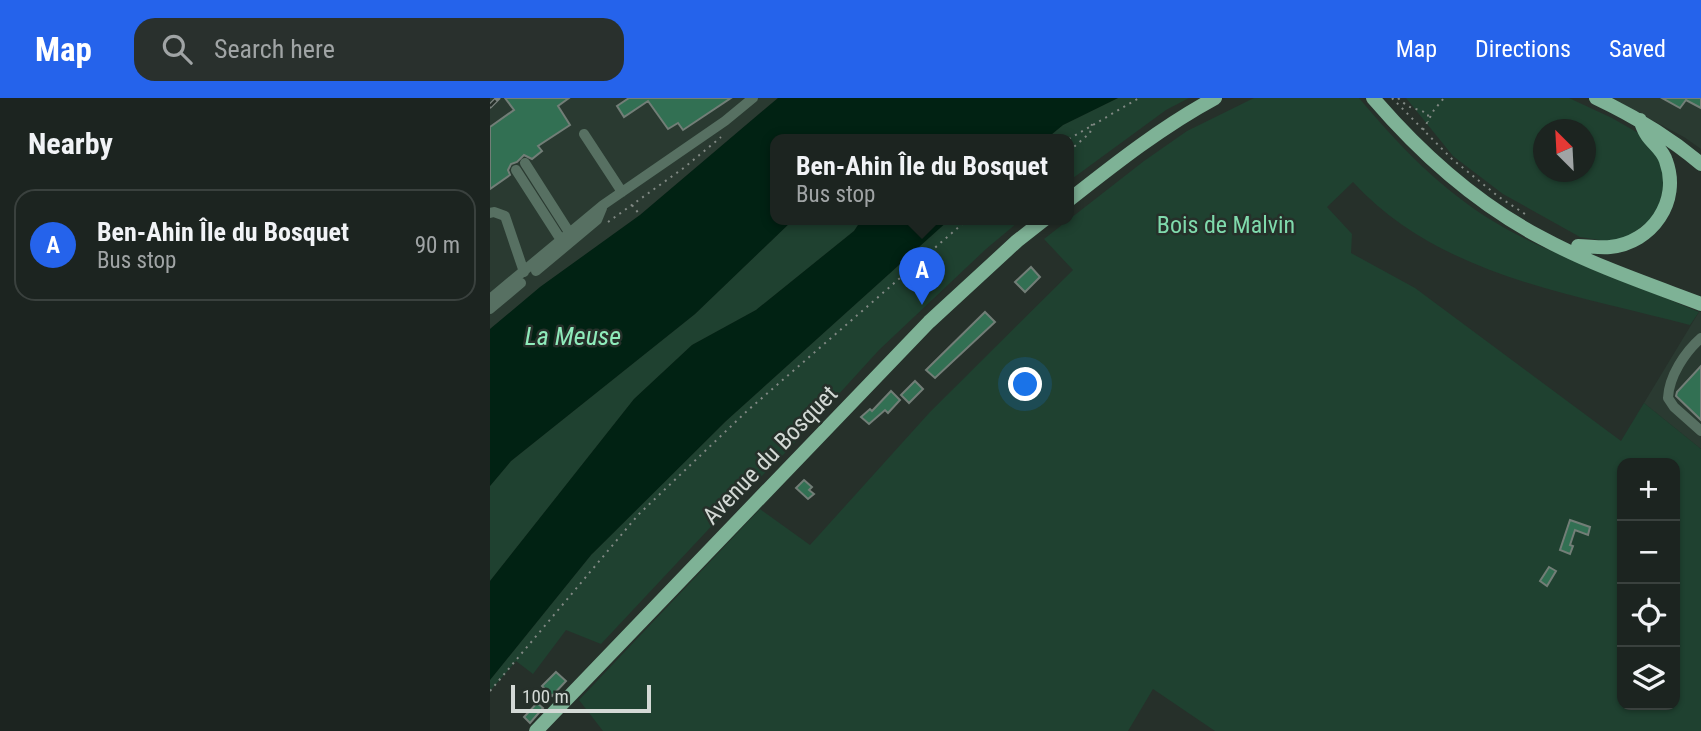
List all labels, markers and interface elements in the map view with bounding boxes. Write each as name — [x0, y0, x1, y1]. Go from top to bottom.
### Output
search box — [134, 18, 624, 81]
text: Map — [35, 30, 92, 69]
icon: search — [158, 30, 196, 68]
text: Search here — [214, 34, 335, 64]
text: Map — [1396, 35, 1437, 63]
text: Directions — [1475, 35, 1571, 63]
text: Saved — [1609, 35, 1666, 63]
north arrow — [1533, 119, 1596, 182]
text: Nearby — [28, 126, 113, 161]
popup — [770, 134, 1074, 225]
text: Ben-Ahin Île du Bosquet — [796, 151, 1048, 181]
text: Bus stop — [796, 181, 875, 208]
park label: Bois de Malvin — [1157, 211, 1295, 239]
text: Ben-Ahin Île du Bosquet — [97, 217, 349, 247]
text: A — [46, 232, 60, 259]
text: 90 m — [415, 232, 460, 259]
text: Bus stop — [97, 247, 176, 274]
pin: A — [899, 247, 945, 305]
water label: La Meuse — [525, 321, 621, 351]
your location — [1008, 367, 1042, 401]
street label: Avenue du Bosquet — [697, 380, 843, 530]
map controls — [1617, 458, 1680, 710]
button: + — [1617, 458, 1680, 521]
button: − — [1617, 521, 1680, 584]
button: locate — [1617, 584, 1680, 647]
button: layers — [1617, 647, 1680, 710]
scale bar — [511, 682, 651, 714]
text: 100 m — [522, 685, 569, 708]

